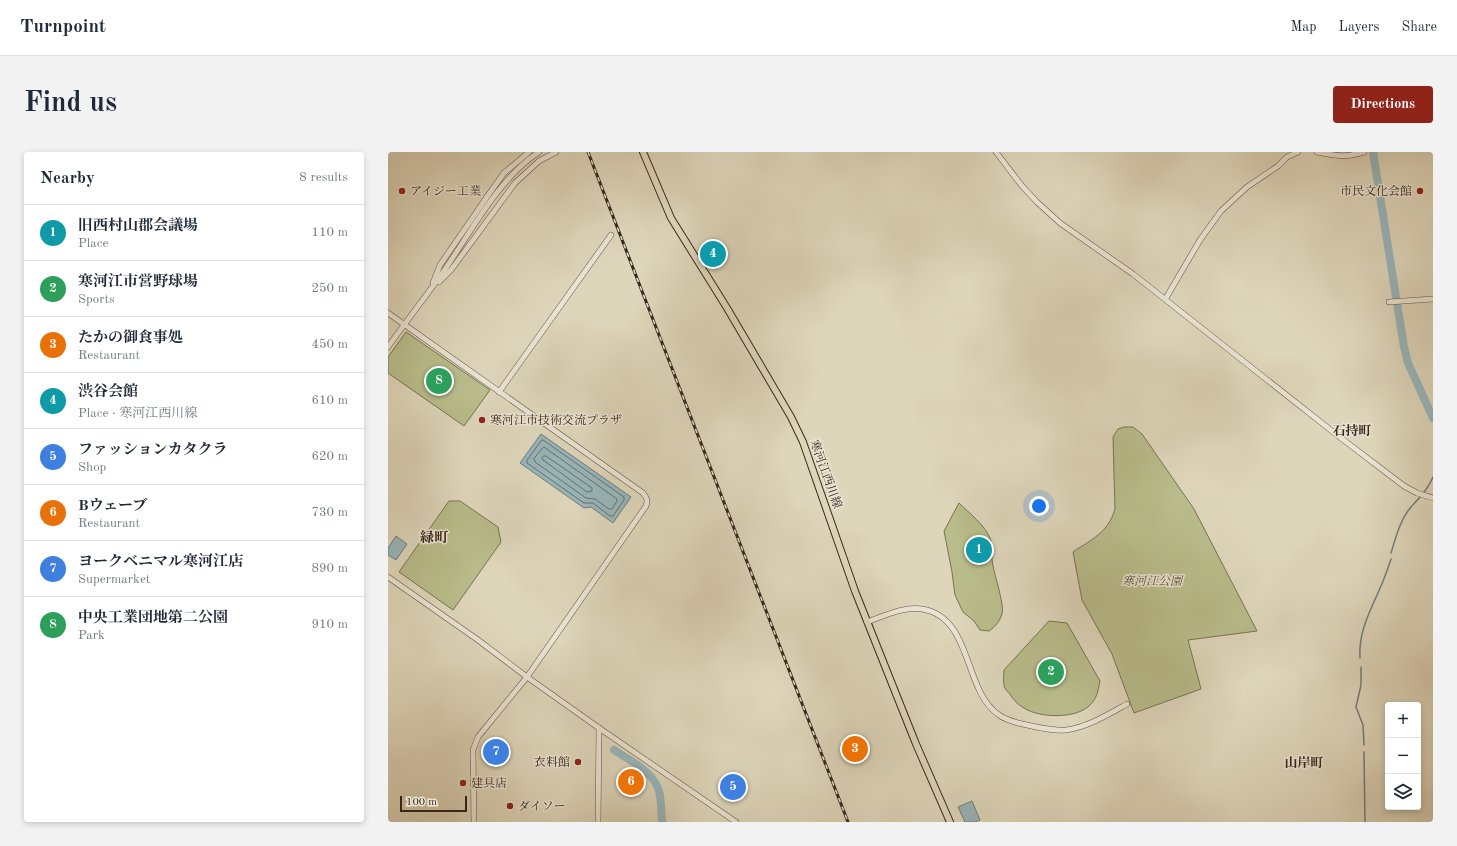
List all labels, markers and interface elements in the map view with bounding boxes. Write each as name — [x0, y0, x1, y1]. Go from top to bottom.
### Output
text: Turnpoint — [20, 18, 106, 37]
text: Map — [1291, 20, 1317, 34]
text: Layers — [1339, 20, 1380, 34]
text: Share — [1402, 20, 1437, 34]
button: Directions — [1333, 86, 1433, 123]
text: Find us — [24, 90, 117, 118]
text: Nearby — [40, 170, 95, 187]
text: 8 results — [299, 171, 348, 184]
place label: アイジー工業 — [410, 184, 481, 198]
place label: 市民文化会館 — [1340, 184, 1412, 198]
marker: アイジー工業 — [397, 186, 407, 196]
marker: 市民文化会館 — [1415, 186, 1425, 196]
text: 旧西村山郡会議場 — [78, 219, 198, 234]
text: 1 — [49, 226, 57, 239]
text: 110 m — [311, 226, 348, 239]
text: Place — [78, 237, 108, 250]
pin: 4 — [700, 239, 726, 269]
text: 寒河江市営野球場 — [78, 275, 198, 290]
text: 2 — [49, 282, 57, 295]
text: 250 m — [311, 282, 348, 295]
text: Sports — [78, 293, 115, 306]
text: たかの御食事処 — [78, 331, 183, 346]
text: 3 — [49, 338, 57, 351]
text: 450 m — [311, 338, 348, 351]
text: Restaurant — [78, 349, 140, 362]
pin: 8 — [426, 366, 452, 396]
text: 渋谷会館 — [78, 385, 138, 400]
text: 4 — [49, 394, 57, 407]
text: 610 m — [311, 394, 348, 407]
text: Place · 寒河江西川線 — [78, 407, 197, 420]
place label: 寒河江市技術交流プラザ — [490, 413, 622, 427]
marker: 寒河江市技術交流プラザ — [477, 415, 487, 425]
district label: 石持町 — [1332, 423, 1372, 438]
street label: 寒河江西川線 — [807, 438, 845, 510]
text: ファッションカタクラ — [78, 443, 227, 458]
text: 5 — [49, 450, 57, 463]
text: 620 m — [311, 450, 348, 463]
text: Shop — [78, 461, 106, 474]
your location — [1029, 496, 1049, 516]
text: Bウェーブ — [78, 499, 147, 514]
text: 6 — [49, 506, 57, 519]
text: 730 m — [311, 506, 348, 519]
text: Restaurant — [78, 517, 140, 530]
district label: 緑町 — [420, 530, 449, 545]
pin: 1 — [966, 535, 992, 565]
text: ヨークベニマル寒河江店 — [78, 555, 243, 570]
text: 7 — [49, 562, 57, 575]
text: 890 m — [311, 562, 348, 575]
text: Supermarket — [78, 573, 150, 586]
park label: 寒河江公園 — [1122, 574, 1184, 588]
text: 中央工業団地第二公園 — [78, 611, 228, 626]
text: 8 — [49, 618, 57, 631]
text: 910 m — [311, 618, 348, 631]
text: Park — [78, 629, 105, 642]
pin: 2 — [1038, 657, 1064, 687]
map controls — [1385, 702, 1421, 810]
button: + — [1385, 702, 1421, 738]
pin: 3 — [842, 734, 868, 764]
pin: 7 — [483, 737, 509, 767]
button: − — [1385, 738, 1421, 774]
place label: 衣料館 — [534, 755, 570, 769]
district label: 山岸町 — [1284, 755, 1324, 770]
marker: 衣料館 — [573, 757, 583, 767]
pin: 6 — [618, 767, 644, 797]
pin: 5 — [720, 772, 746, 802]
button: layers — [1385, 774, 1421, 810]
place label: 建具店 — [471, 776, 507, 790]
marker: 建具店 — [458, 778, 468, 788]
scale bar — [400, 794, 467, 813]
text: 100 m — [406, 797, 437, 808]
place label: ダイソー — [518, 800, 566, 813]
marker: ダイソー — [505, 801, 515, 811]

